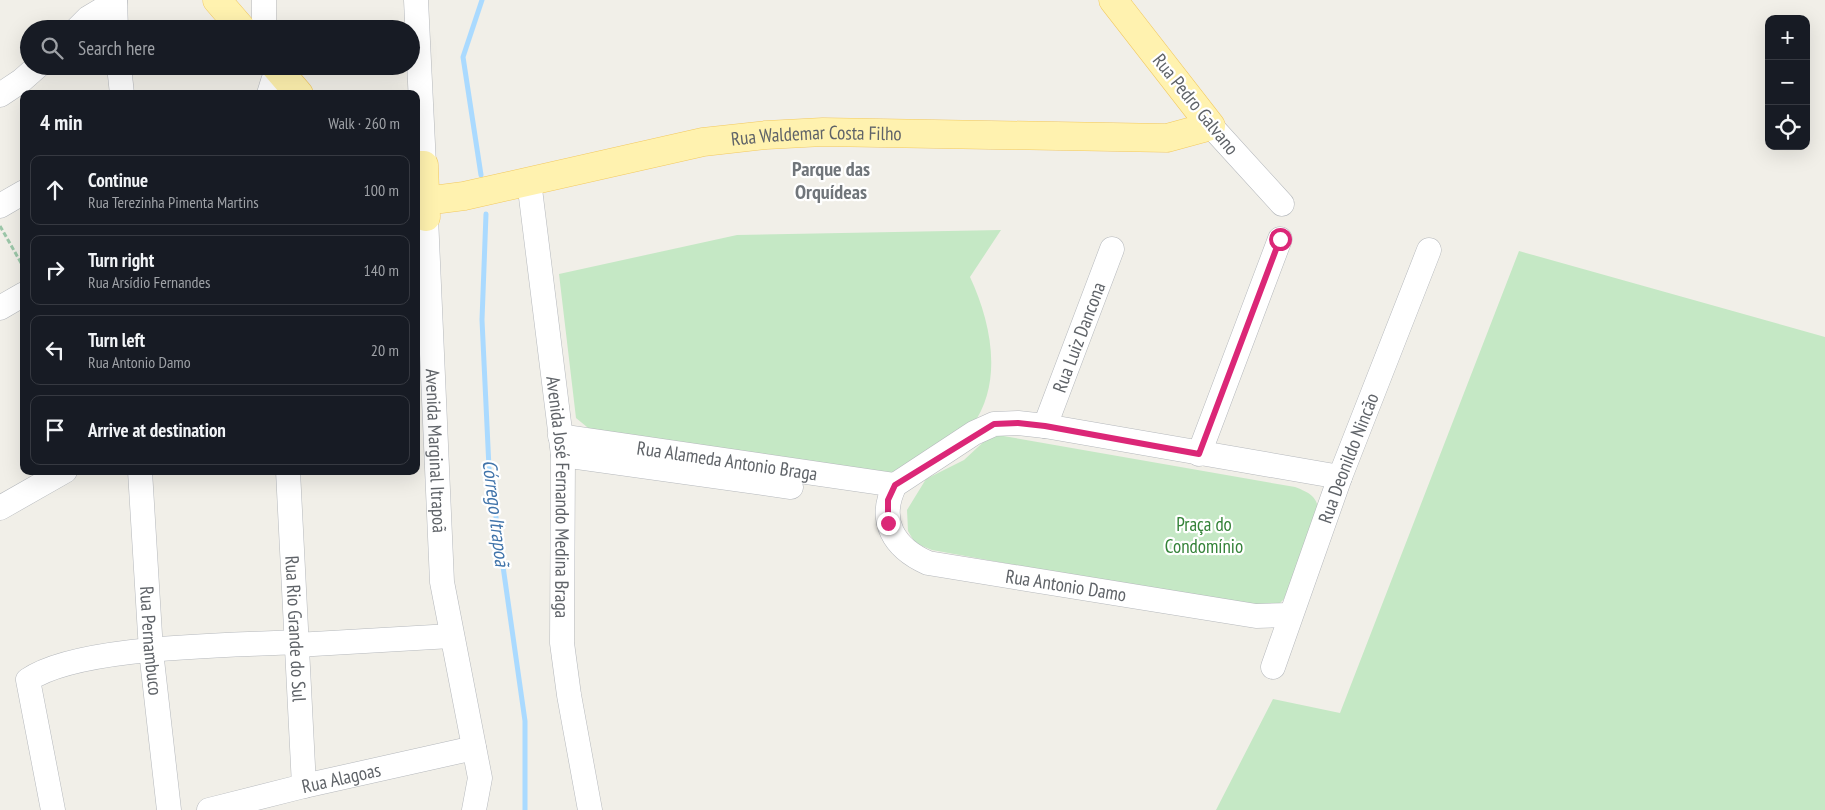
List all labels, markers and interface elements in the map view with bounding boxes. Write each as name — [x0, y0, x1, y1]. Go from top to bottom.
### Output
map controls — [1765, 15, 1810, 150]
button: + — [1765, 15, 1810, 60]
search box — [20, 20, 420, 75]
icon: search — [38, 34, 66, 62]
text: Search here — [78, 36, 155, 60]
street label: Rua Pedro Galvano — [1148, 48, 1244, 160]
button: − — [1765, 60, 1810, 105]
button: locate — [1765, 105, 1810, 150]
text: 4 min — [40, 109, 82, 136]
text: Walk · 260 m — [328, 113, 400, 133]
street label: Rua Waldemar Costa Filho — [730, 120, 902, 151]
district label: Parque das Orquídeas — [792, 156, 870, 205]
text: Continue — [88, 168, 148, 192]
icon: ahead — [41, 176, 69, 204]
text: 100 m — [364, 180, 399, 200]
text: Rua Terezinha Pimenta Martins — [88, 192, 259, 212]
route start — [1269, 228, 1292, 251]
text: Turn right — [88, 248, 154, 272]
icon: right — [41, 256, 69, 284]
text: 140 m — [364, 260, 399, 280]
text: Rua Arsídio Fernandes — [88, 272, 211, 292]
street label: Rua Luiz Dancona — [1047, 279, 1110, 396]
text: Turn left — [88, 328, 145, 352]
icon: left — [41, 336, 69, 364]
text: 20 m — [371, 340, 399, 360]
text: Rua Antonio Damo — [88, 352, 191, 372]
street label: Avenida Marginal Itrapoã — [421, 368, 452, 533]
street label: Avenida José Fernando Medina Braga — [541, 375, 575, 618]
street label: Rua Deonildo Nincão — [1313, 389, 1384, 527]
icon: arrive — [41, 416, 69, 444]
text: Arrive at destination — [88, 418, 226, 442]
street label: Rua Alameda Antonio Braga — [635, 435, 819, 486]
water label: Córrego Itrapoã — [477, 458, 516, 570]
route end — [877, 512, 900, 535]
park label: Praça do Condomínio — [1165, 512, 1243, 558]
street label: Rua Rio Grande do Sul — [280, 555, 312, 703]
street label: Rua Antonio Damo — [1004, 564, 1128, 606]
street label: Rua Pernambuco — [135, 585, 168, 697]
street label: Rua Alagoas — [299, 757, 383, 798]

